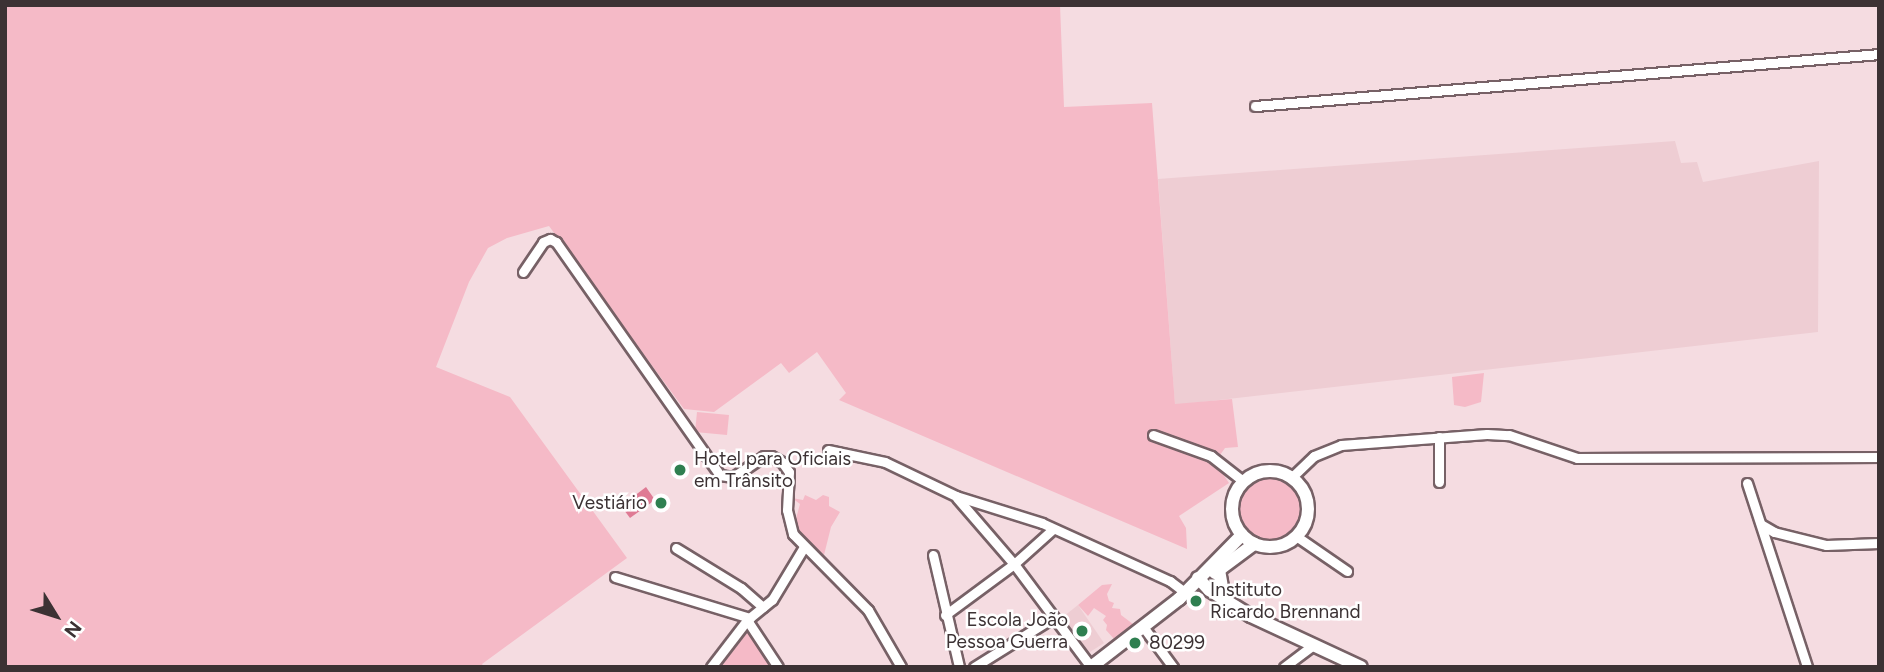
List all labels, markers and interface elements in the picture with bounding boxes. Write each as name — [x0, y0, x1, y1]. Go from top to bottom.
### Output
place label: Hotel para Oficiais em Trânsito — [694, 448, 851, 492]
marker: Hotel para Oficiais em Trânsito — [672, 462, 688, 478]
place label: Vestiário — [572, 492, 647, 514]
marker: Vestiário — [653, 495, 669, 511]
place label: Instituto Ricardo Brennand — [1210, 579, 1361, 623]
north arrow — [21, 581, 91, 651]
marker: Instituto Ricardo Brennand — [1188, 593, 1204, 609]
place label: Escola João Pessoa Guerra — [946, 609, 1068, 653]
text: N — [59, 616, 87, 642]
marker: Escola João Pessoa Guerra — [1074, 623, 1090, 639]
place label: 80299 — [1149, 632, 1205, 654]
marker: 80299 — [1127, 635, 1143, 651]

